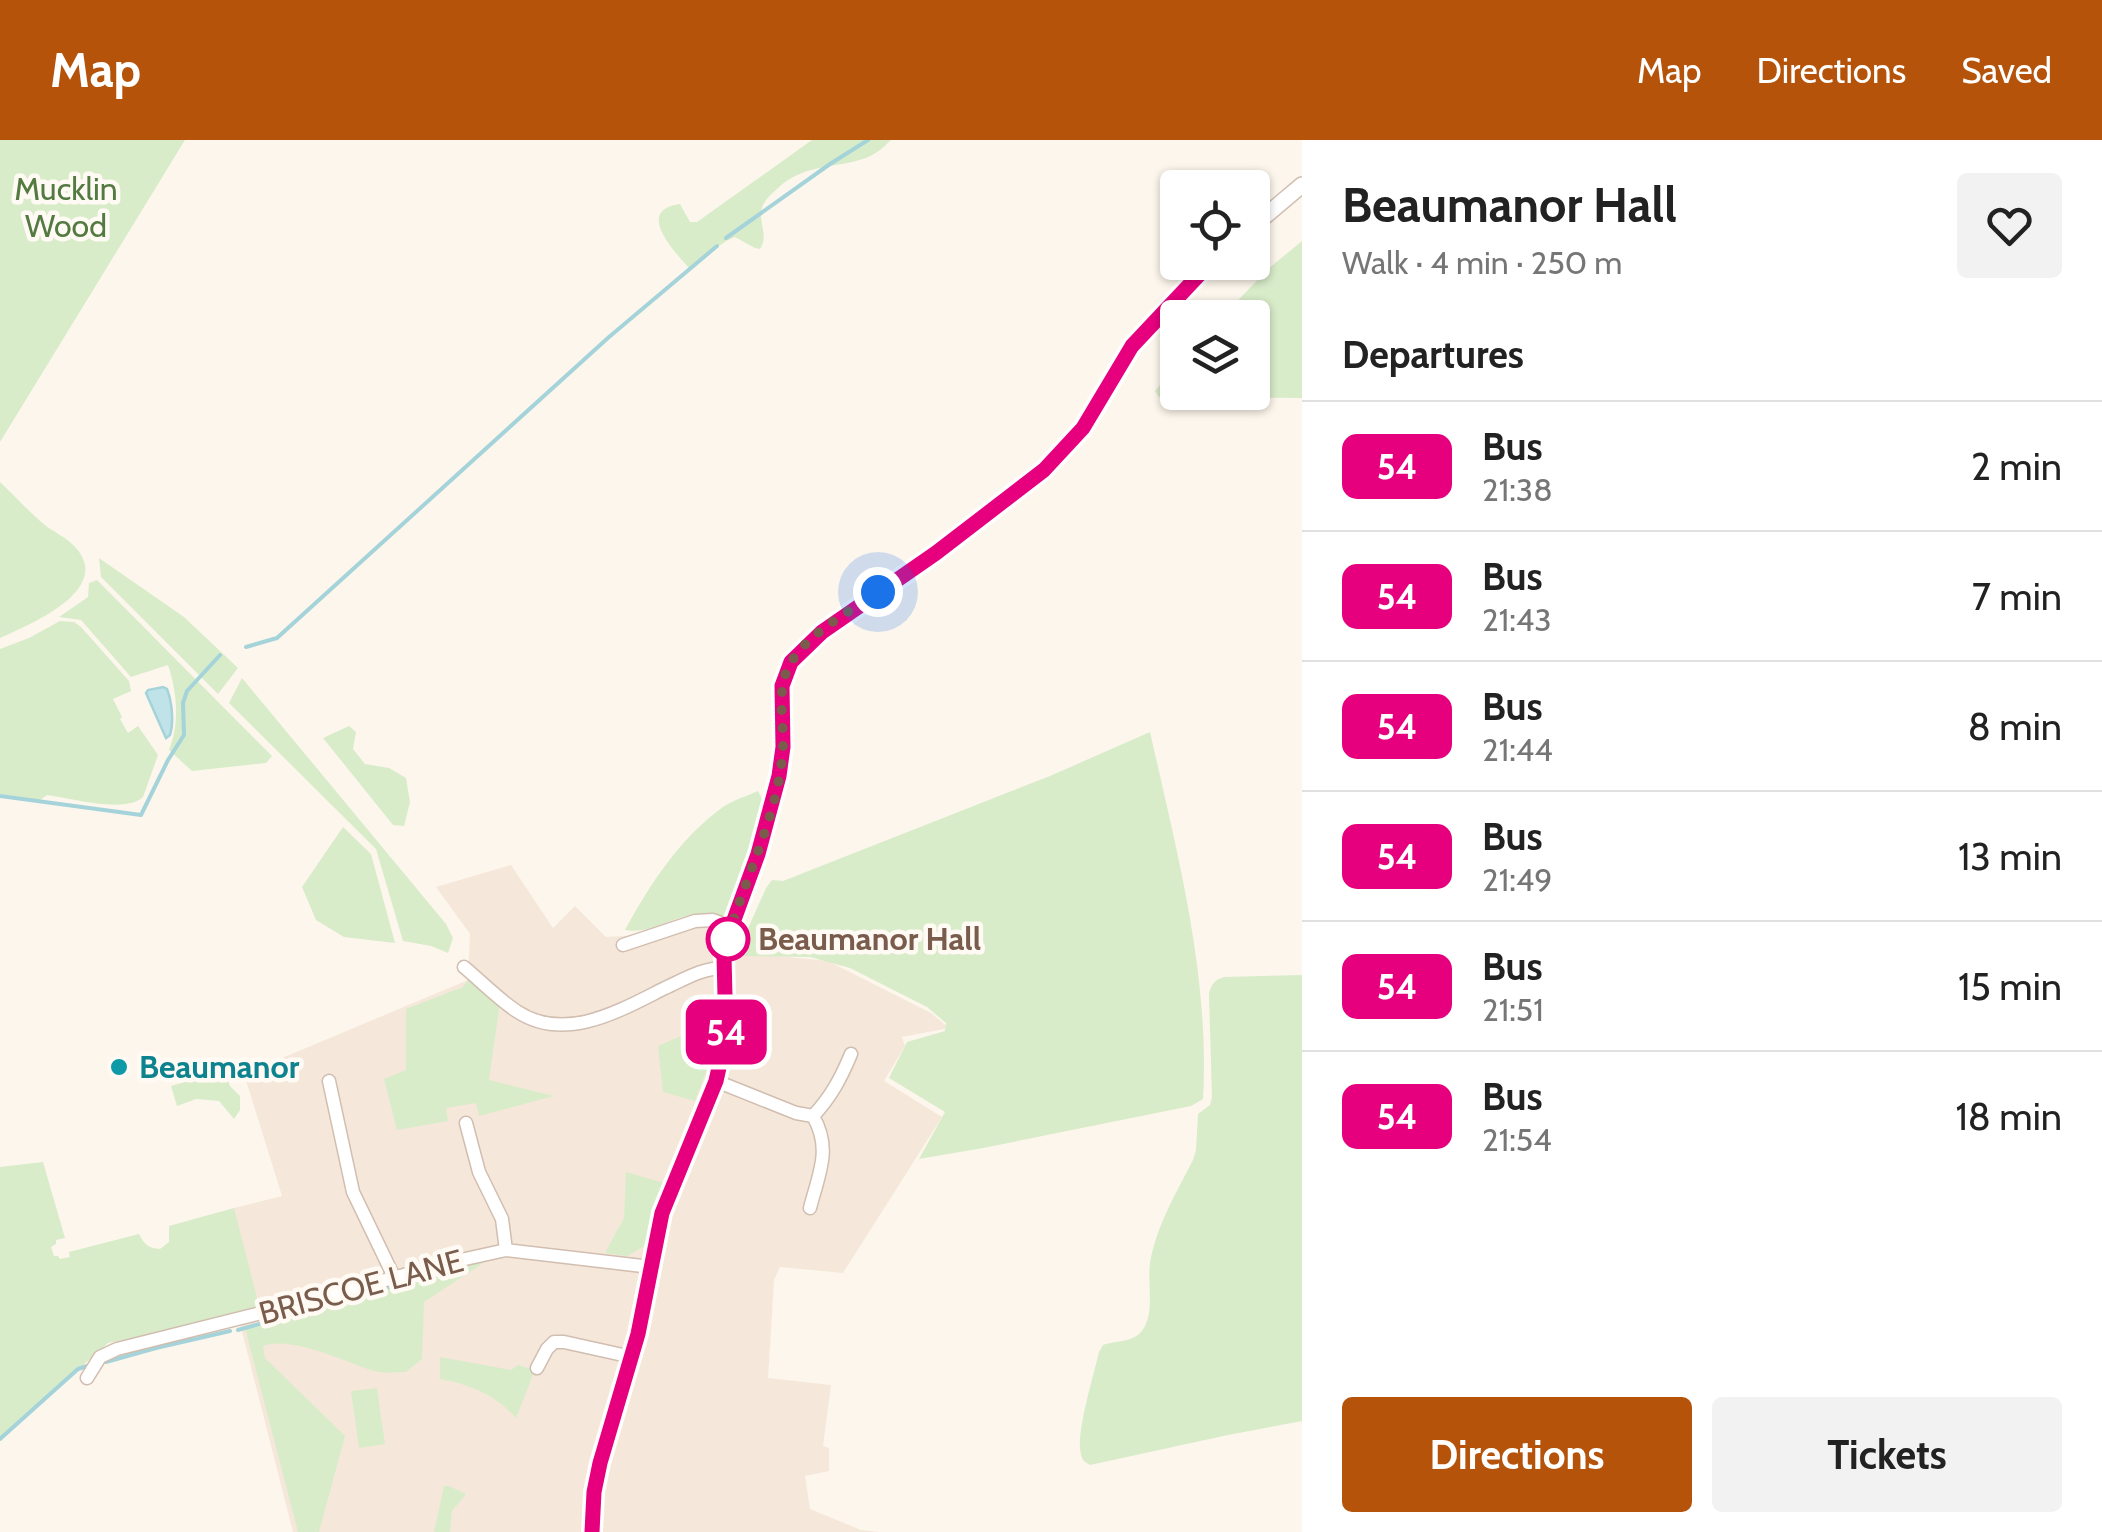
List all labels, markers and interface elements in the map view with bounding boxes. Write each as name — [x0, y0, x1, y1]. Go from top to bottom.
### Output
text: Map — [50, 41, 141, 99]
text: Map — [1637, 49, 1702, 92]
text: Directions — [1757, 49, 1906, 92]
text: Saved — [1961, 49, 2052, 92]
park label: Mucklin Wood — [14, 169, 118, 245]
map controls — [1160, 170, 1270, 410]
button: locate — [1160, 170, 1270, 280]
button: heart — [1957, 173, 2062, 278]
text: Beaumanor Hall — [1342, 176, 1677, 234]
text: Walk · 4 min · 250 m — [1342, 243, 1622, 282]
button: layers — [1160, 300, 1270, 410]
text: Departures — [1342, 331, 1524, 378]
text: Bus — [1482, 423, 1543, 470]
text: 2 min — [1971, 443, 2062, 490]
text: 54 — [1377, 445, 1417, 488]
text: 21:38 — [1482, 470, 1553, 509]
text: Bus — [1482, 553, 1543, 600]
your location — [853, 567, 903, 617]
text: 7 min — [1972, 573, 2062, 620]
text: 54 — [1377, 575, 1417, 618]
text: 21:43 — [1482, 600, 1552, 639]
text: Bus — [1482, 683, 1543, 730]
text: 8 min — [1968, 703, 2062, 750]
text: 54 — [1377, 705, 1417, 748]
text: 21:44 — [1482, 730, 1553, 769]
text: Bus — [1482, 813, 1543, 860]
text: 13 min — [1958, 833, 2062, 880]
text: 54 — [1377, 835, 1417, 878]
text: 21:49 — [1482, 860, 1553, 899]
marker: Beaumanor Hall — [707, 918, 749, 960]
place label: Beaumanor Hall — [758, 919, 981, 958]
text: Bus — [1482, 943, 1543, 990]
text: 15 min — [1958, 963, 2062, 1010]
text: 54 — [1377, 965, 1417, 1008]
text: 21:51 — [1482, 990, 1544, 1029]
line badge: 54 — [681, 1000, 771, 1064]
text: 54 — [706, 1011, 746, 1054]
place label: Beaumanor — [139, 1047, 300, 1086]
marker: Beaumanor — [108, 1056, 130, 1078]
text: Bus — [1482, 1073, 1543, 1120]
text: 18 min — [1955, 1093, 2062, 1140]
text: 54 — [1377, 1095, 1417, 1138]
text: 21:54 — [1482, 1120, 1552, 1159]
street label: BRISCOE LANE — [254, 1240, 467, 1333]
button: Directions — [1342, 1397, 1692, 1512]
button: Tickets — [1712, 1397, 2062, 1512]

